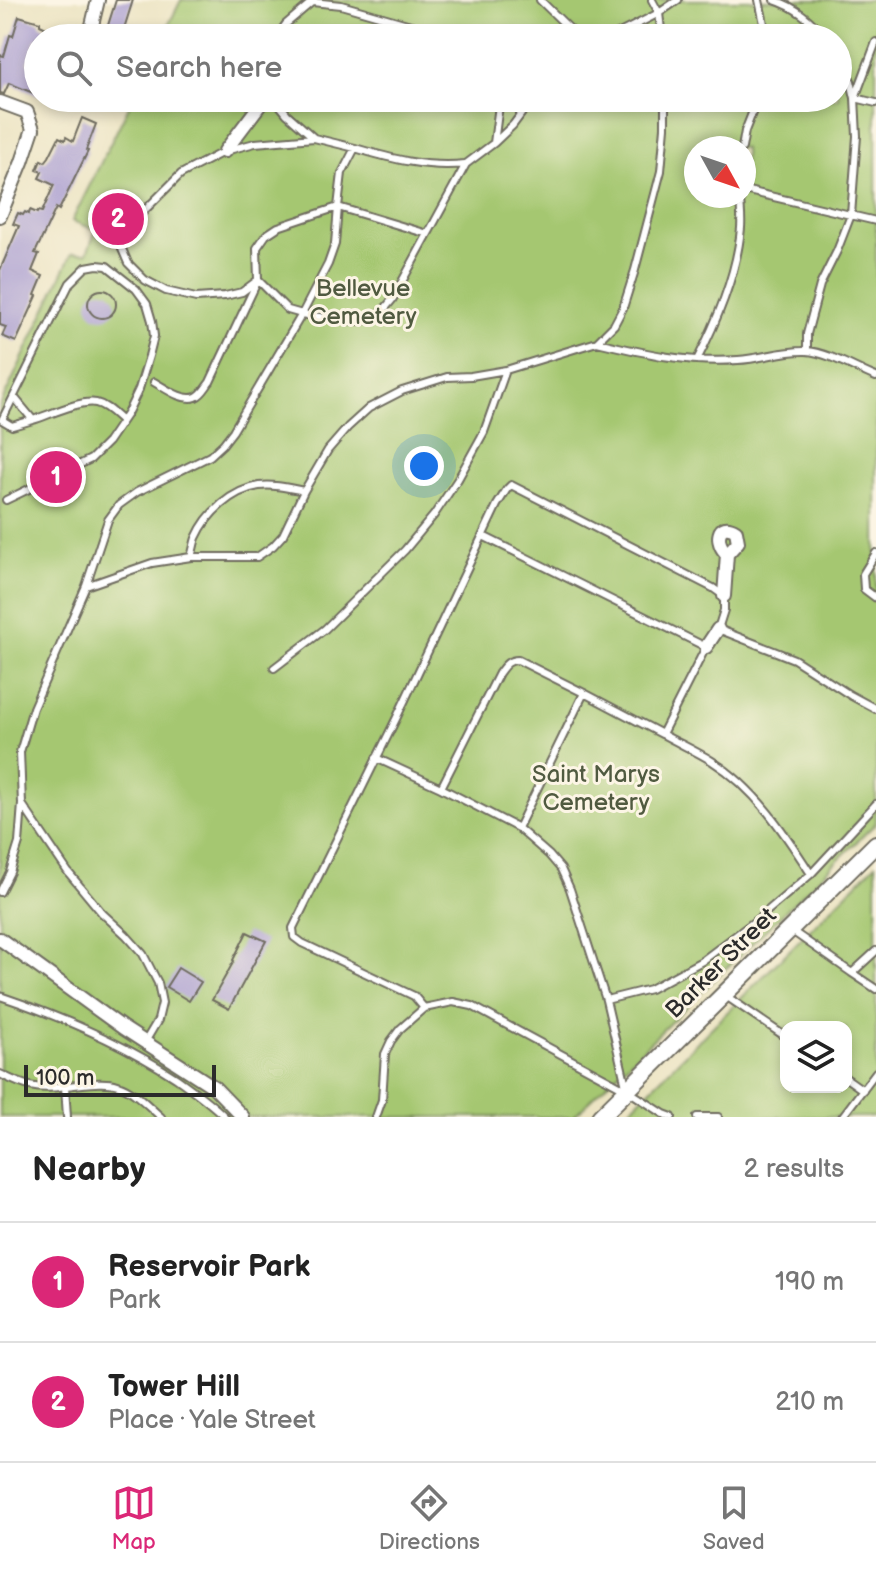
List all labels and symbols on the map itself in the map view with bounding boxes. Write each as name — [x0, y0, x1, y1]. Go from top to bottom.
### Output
north arrow — [684, 136, 756, 208]
pin: 2 — [92, 189, 144, 249]
park label: Bellevue Cemetery — [310, 274, 417, 331]
your location — [404, 446, 444, 486]
pin: 1 — [30, 447, 82, 507]
park label: Saint Marys Cemetery — [532, 760, 660, 817]
street label: Barker Street — [660, 901, 783, 1024]
scale bar — [24, 1061, 216, 1097]

